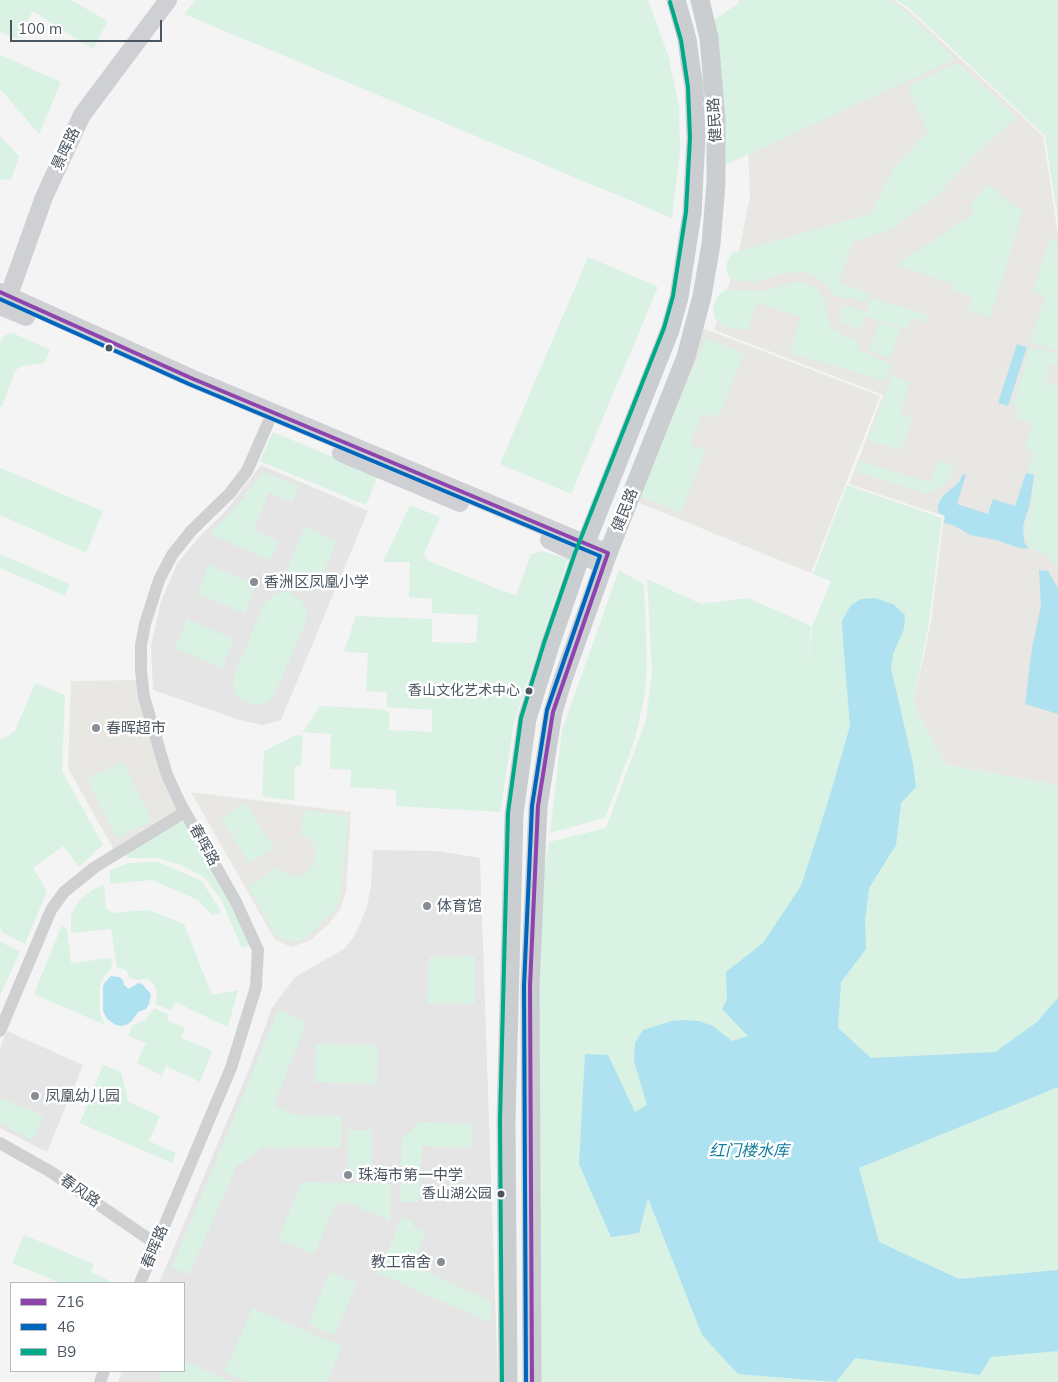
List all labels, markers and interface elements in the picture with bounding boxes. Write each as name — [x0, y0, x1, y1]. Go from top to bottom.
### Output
scale bar — [12, 10, 165, 42]
text: 100 m — [18, 19, 62, 38]
street label: 健民路 — [705, 97, 725, 143]
street label: 景晖路 — [48, 125, 84, 173]
unlabelled marker — [104, 343, 114, 353]
street label: 健民路 — [608, 486, 642, 534]
place label: 香洲区凤凰小学 — [264, 573, 369, 591]
marker: 香洲区凤凰小学 — [248, 576, 260, 588]
place label: 香山文化艺术中心 — [408, 683, 520, 699]
marker: 香山文化艺术中心 — [524, 686, 534, 696]
place label: 春晖超市 — [106, 719, 166, 737]
marker: 春晖超市 — [90, 722, 102, 734]
street label: 春晖路 — [185, 821, 223, 869]
place label: 体育馆 — [437, 897, 482, 915]
marker: 体育馆 — [421, 900, 433, 912]
place label: 凤凰幼儿园 — [45, 1087, 120, 1105]
marker: 凤凰幼儿园 — [29, 1090, 41, 1102]
water label: 红门楼水库 — [709, 1141, 789, 1161]
place label: 珠海市第一中学 — [358, 1166, 463, 1184]
marker: 珠海市第一中学 — [342, 1169, 354, 1181]
street label: 春风路 — [56, 1171, 104, 1211]
place label: 香山湖公园 — [422, 1186, 492, 1202]
marker: 香山湖公园 — [496, 1189, 506, 1199]
street label: 春晖路 — [138, 1223, 172, 1271]
place label: 教工宿舍 — [371, 1253, 431, 1271]
marker: 教工宿舍 — [435, 1256, 447, 1268]
legend — [10, 1282, 185, 1372]
text: Z16 — [57, 1292, 84, 1311]
text: 46 — [57, 1317, 75, 1336]
text: B9 — [57, 1342, 76, 1361]

